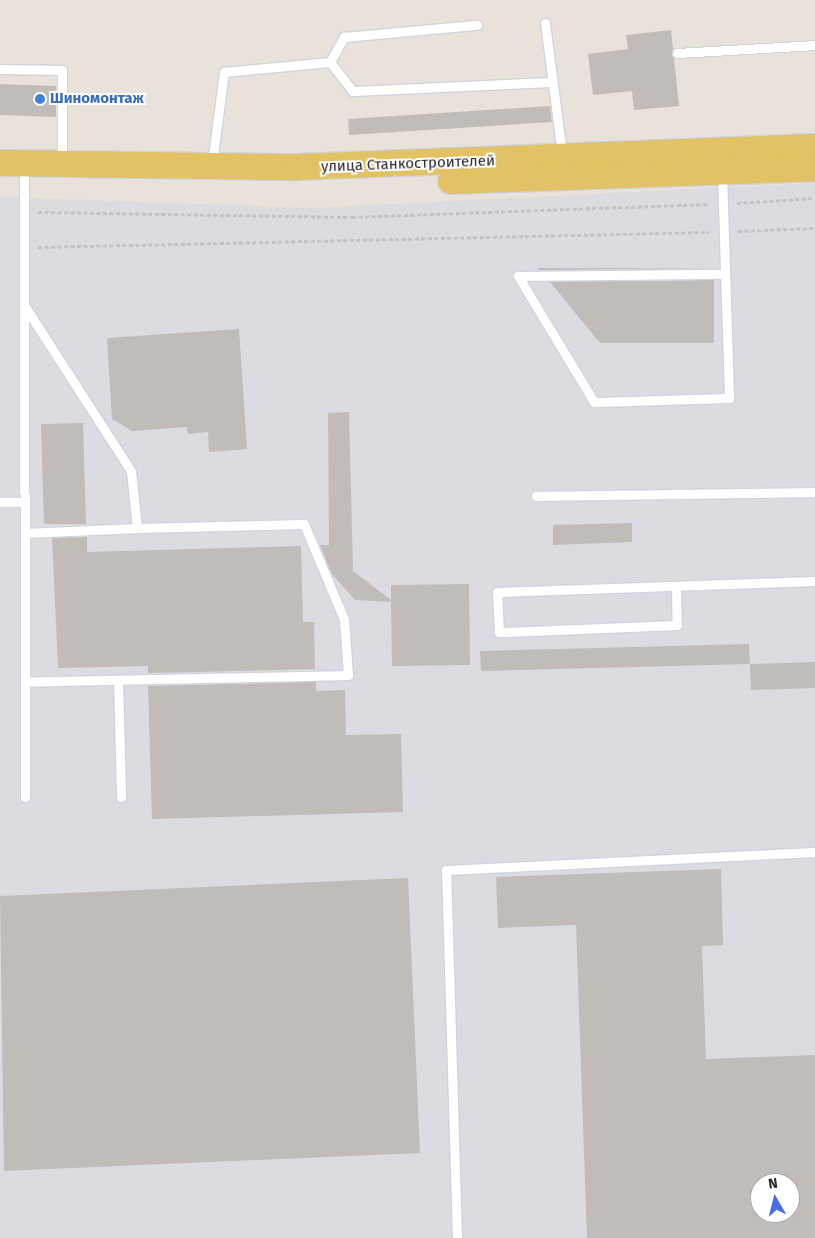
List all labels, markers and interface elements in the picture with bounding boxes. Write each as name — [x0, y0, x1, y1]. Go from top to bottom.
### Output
place label: Шиномонтаж — [50, 90, 144, 108]
marker: Шиномонтаж — [34, 93, 46, 105]
street label: улица Станкостроителей — [321, 152, 495, 176]
north arrow — [750, 1173, 800, 1223]
text: N — [767, 1175, 779, 1193]

